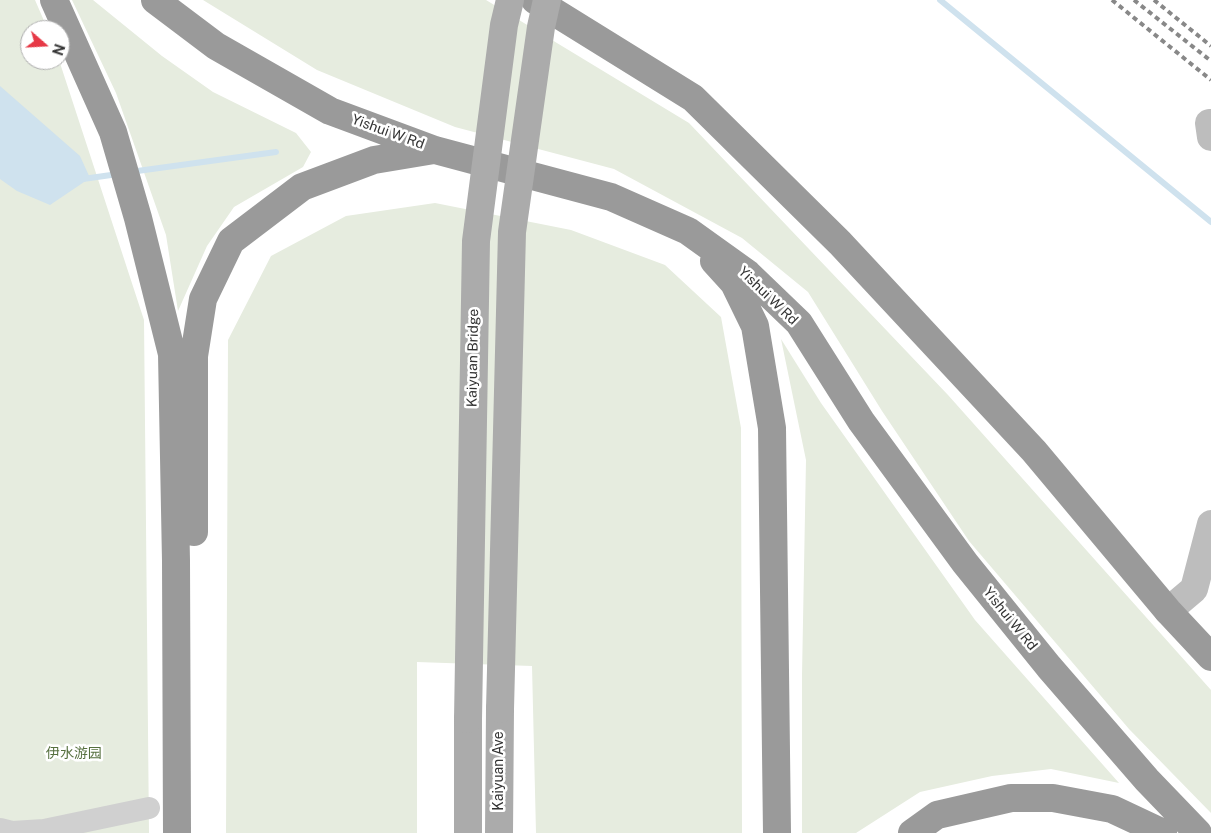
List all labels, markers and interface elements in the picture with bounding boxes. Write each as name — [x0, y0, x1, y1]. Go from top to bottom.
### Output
north arrow — [20, 20, 70, 70]
text: N — [49, 42, 68, 57]
street label: Yishui W Rd — [349, 111, 427, 153]
street label: Yishui W Rd — [735, 263, 801, 329]
street label: Kaiyuan Bridge — [464, 309, 482, 407]
street label: Yishui W Rd — [979, 584, 1041, 654]
street label: Kaiyuan Ave — [491, 731, 507, 811]
park label: 伊水游园 — [46, 746, 102, 762]

